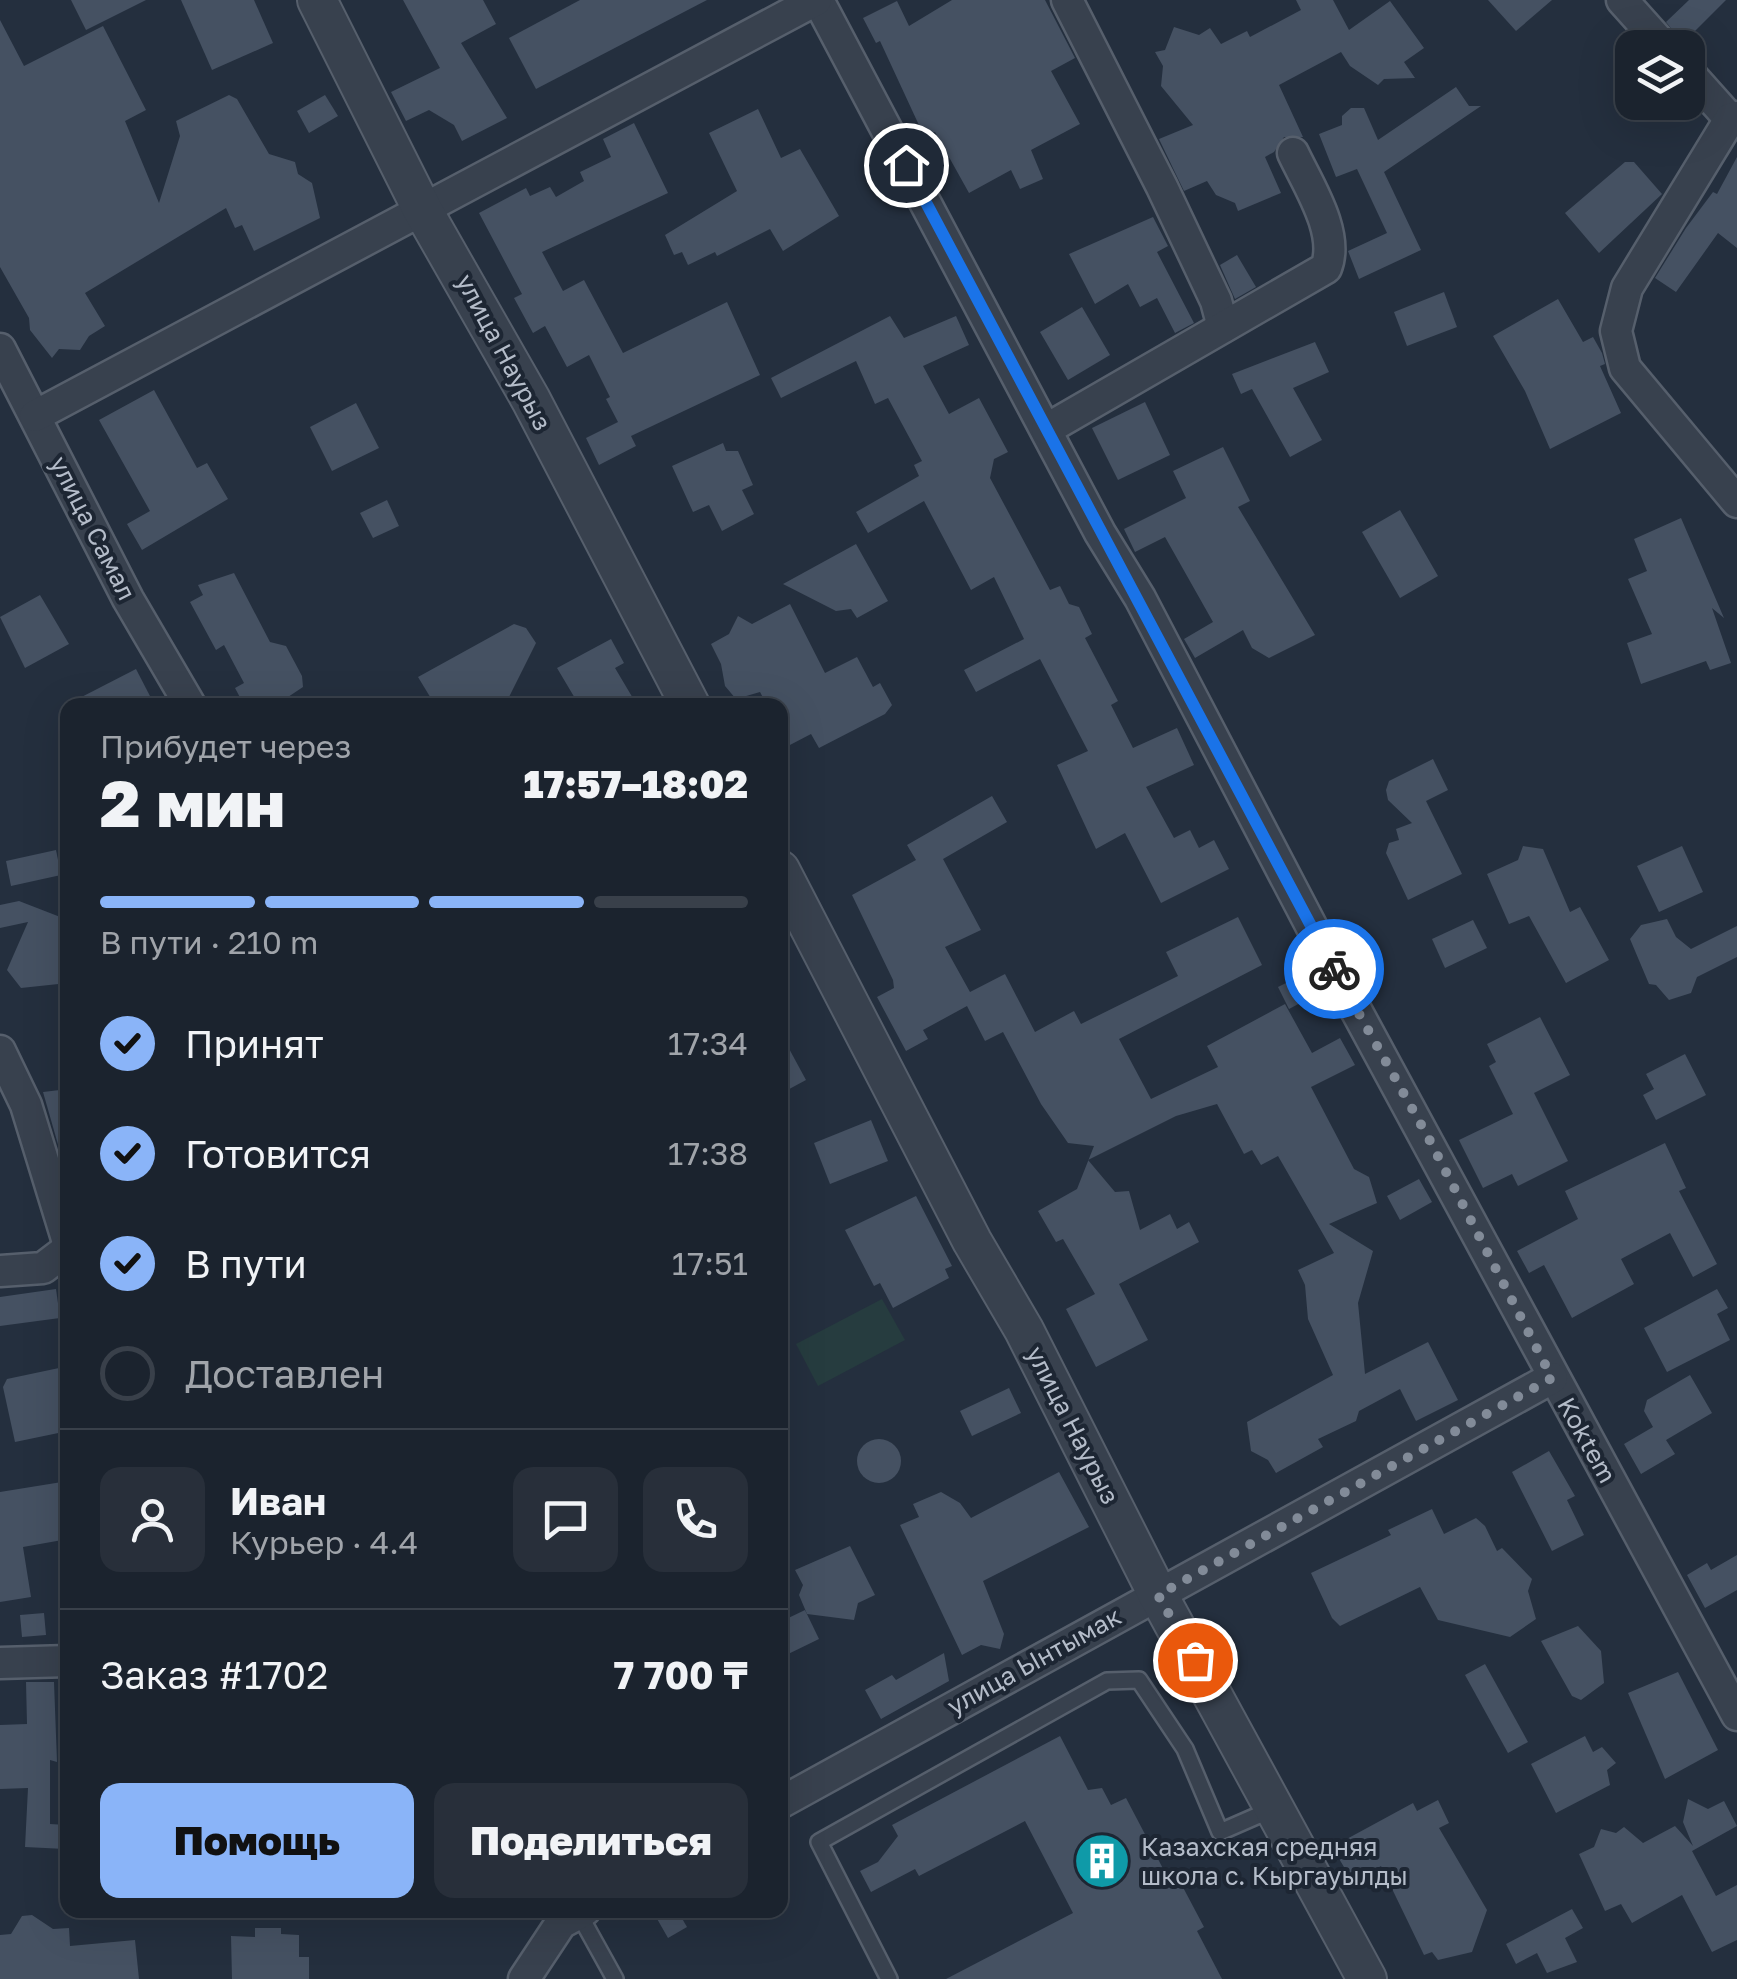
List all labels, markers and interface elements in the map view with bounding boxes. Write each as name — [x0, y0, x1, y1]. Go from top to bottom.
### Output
map controls — [1615, 30, 1705, 120]
button: layers — [1615, 30, 1705, 120]
pin — [864, 123, 949, 208]
icon: home — [879, 138, 934, 193]
street label: улица Наурыз — [450, 268, 559, 435]
street label: улица Самал — [44, 451, 143, 605]
text: Прибудет через — [100, 727, 351, 765]
text: 17:57–18:02 — [523, 761, 748, 806]
text: 2 мин — [100, 763, 285, 841]
courier — [1284, 919, 1384, 1019]
text: В пути · 210 m — [100, 923, 318, 961]
icon: bike — [1307, 942, 1362, 997]
icon: check — [100, 1016, 155, 1071]
text: Принят — [185, 1021, 324, 1066]
text: 17:34 — [668, 1024, 748, 1062]
icon: check — [100, 1126, 155, 1181]
text: Готовится — [185, 1131, 371, 1176]
text: 17:38 — [668, 1134, 748, 1172]
icon: check — [100, 1236, 155, 1291]
text: В пути — [185, 1241, 307, 1286]
text: 17:51 — [672, 1244, 748, 1282]
street label: улица Наурыз — [1020, 1341, 1127, 1509]
text: Доставлен — [185, 1351, 384, 1396]
street label: Koktem — [1551, 1392, 1624, 1488]
button: person — [100, 1467, 205, 1572]
button: chat — [513, 1467, 618, 1572]
button: phone — [643, 1467, 748, 1572]
text: Иван — [230, 1478, 326, 1523]
text: Курьер · 4.4 — [230, 1523, 418, 1561]
street label: улица Ынтымак — [941, 1600, 1126, 1721]
pin — [1153, 1618, 1238, 1703]
icon: bag — [1168, 1633, 1223, 1688]
text: Заказ #1702 — [100, 1652, 328, 1697]
text: 7 700 ₸ — [613, 1652, 748, 1697]
button: Помощь — [100, 1783, 414, 1898]
button: Поделиться — [434, 1783, 748, 1898]
building icon: Казахская средняя школа с. Кыргауылды — [1072, 1831, 1132, 1891]
place label: Казахская средняя школа с. Кыргауылды — [1141, 1831, 1408, 1891]

